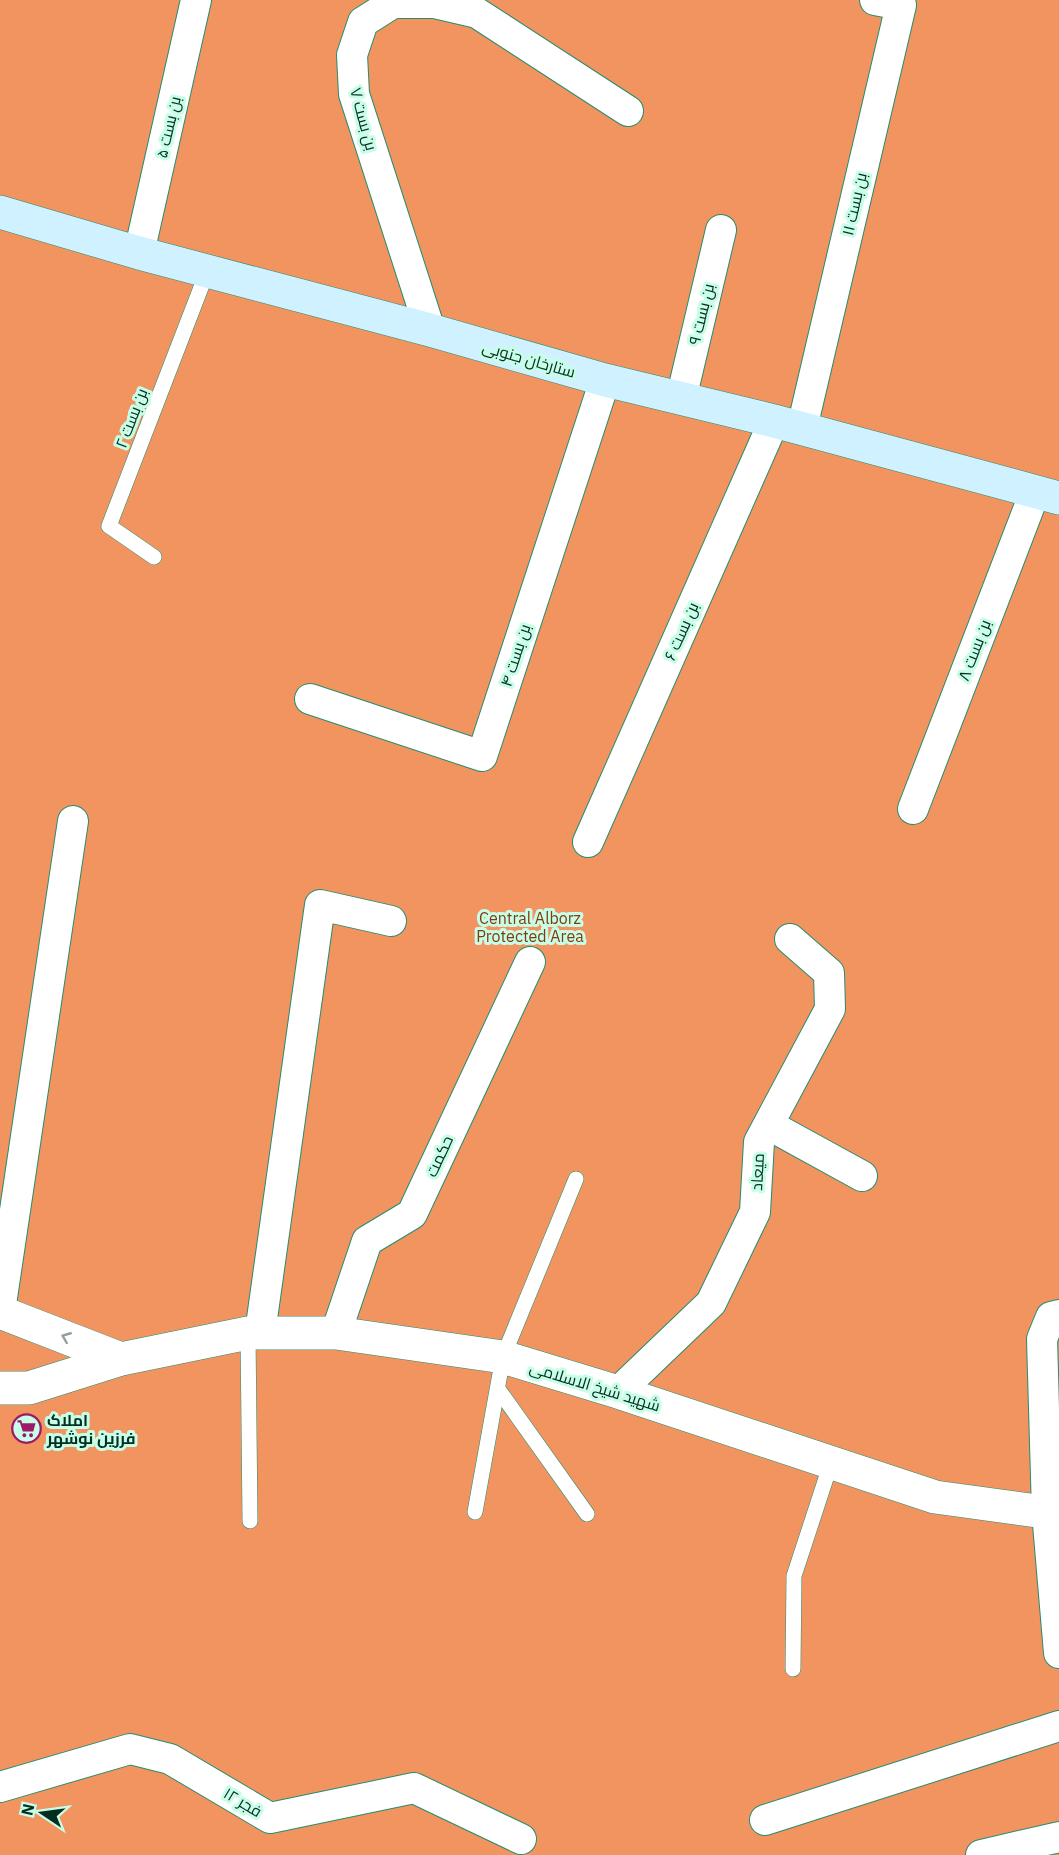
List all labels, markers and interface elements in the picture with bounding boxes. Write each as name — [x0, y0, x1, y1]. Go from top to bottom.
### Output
street label: بن بست ۷ — [345, 85, 382, 153]
street label: بن بست ۵ — [151, 94, 186, 160]
street label: بن بست ۱۱ — [837, 171, 872, 238]
street label: بن بست ۹ — [684, 281, 719, 347]
street label: ستارخان جنوبی — [480, 336, 578, 383]
street label: بن بست ۲ — [110, 385, 152, 451]
street label: بن بست ۶ — [659, 599, 704, 664]
street label: بن بست ۸ — [953, 616, 996, 684]
street label: بن بست ۴ — [495, 621, 535, 689]
park label: Central Alborz Protected Area — [476, 908, 584, 946]
street label: حکمت — [421, 1132, 457, 1180]
street label: میعاد — [746, 1153, 768, 1191]
one-way arrow — [62, 1332, 73, 1344]
street label: شهید شیخ الاسلامی — [527, 1357, 663, 1417]
place label: املاک فرزین نوشهر — [46, 1410, 136, 1448]
supermarket icon: املاک فرزین نوشهر — [10, 1413, 42, 1445]
north arrow — [12, 1783, 72, 1843]
street label: فجر ۱۲ — [220, 1783, 266, 1821]
text: N — [16, 1802, 38, 1818]

